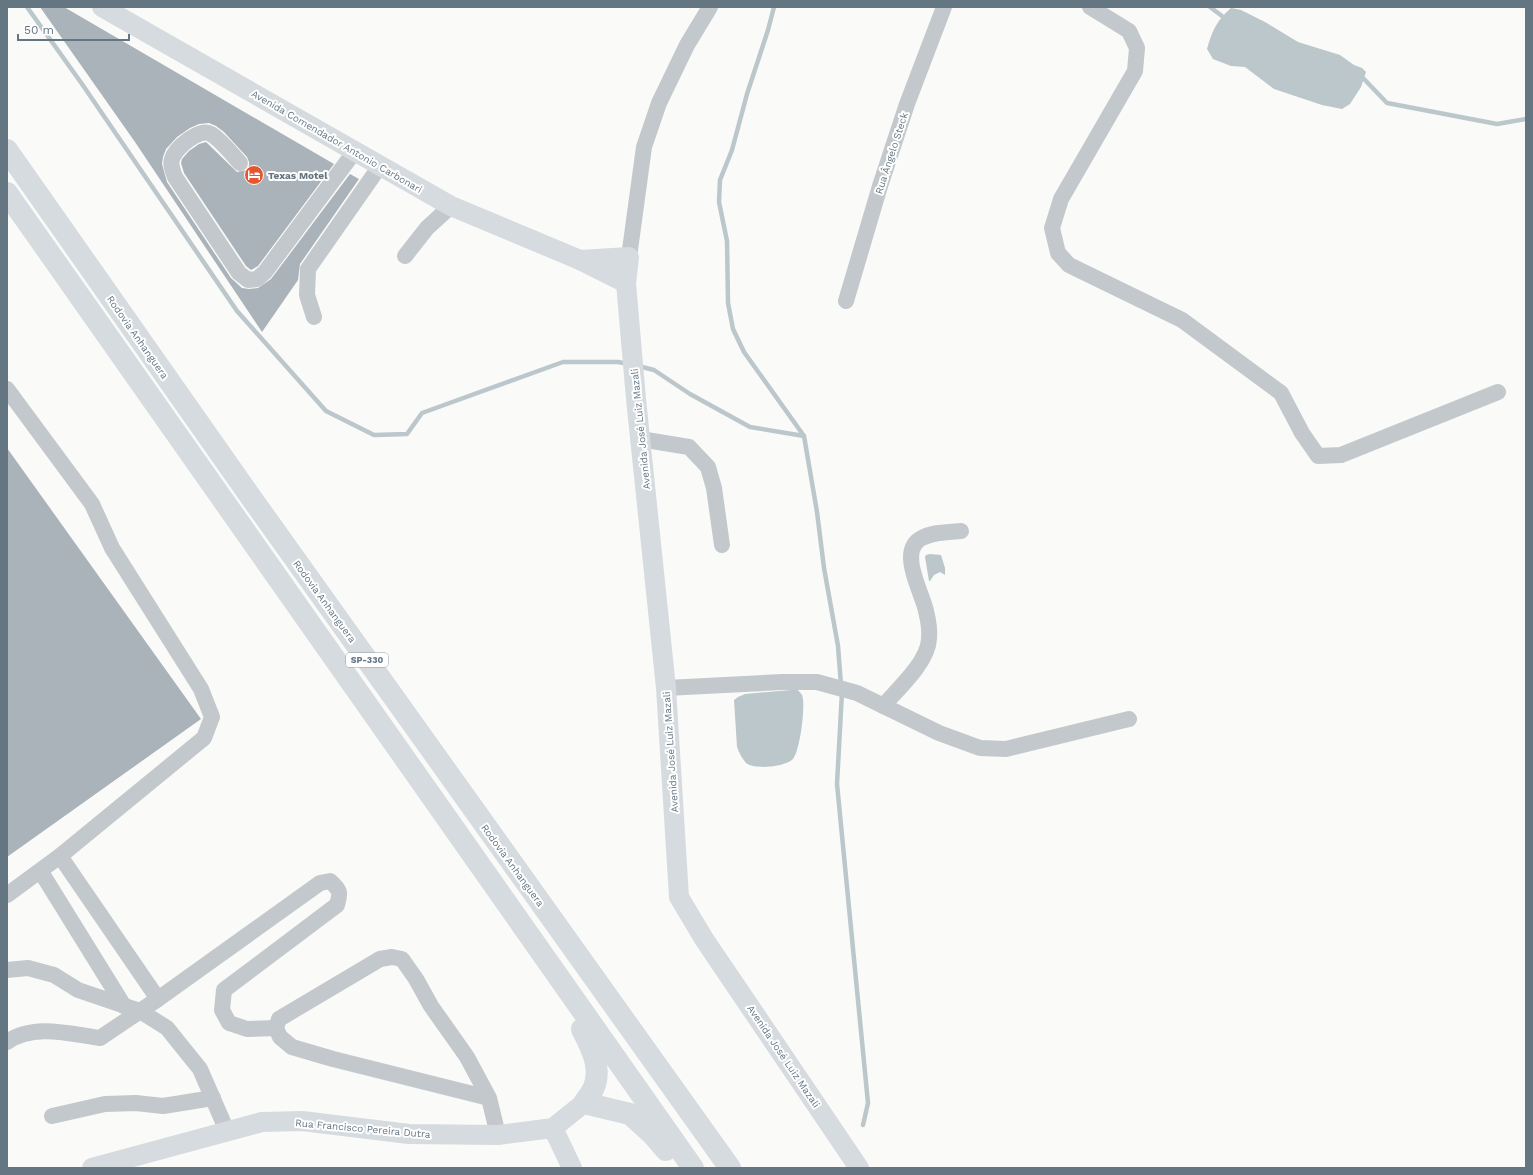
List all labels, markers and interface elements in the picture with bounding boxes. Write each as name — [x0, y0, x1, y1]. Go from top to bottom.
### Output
scale bar — [18, 16, 129, 42]
text: 50 m — [24, 23, 54, 37]
street label: Avenida Comendador Antonio Carbonari — [249, 88, 424, 195]
street label: Rua Ângelo Steck — [873, 111, 910, 195]
hotel icon: Texas Motel — [243, 164, 265, 186]
place label: Texas Motel — [268, 170, 328, 181]
street label: Rodovia Anhanguera — [105, 294, 171, 381]
street label: Avenida José Luiz Mazali — [629, 368, 652, 490]
street label: Rodovia Anhanguera — [291, 558, 358, 645]
road number: SP-330 — [346, 653, 388, 667]
street label: Avenida José Luiz Mazali — [661, 691, 680, 813]
street label: Rodovia Anhanguera — [479, 822, 546, 909]
street label: Avenida José Luiz Mazali — [745, 1003, 822, 1110]
street label: Rua Francisco Pereira Dutra — [295, 1117, 431, 1140]

